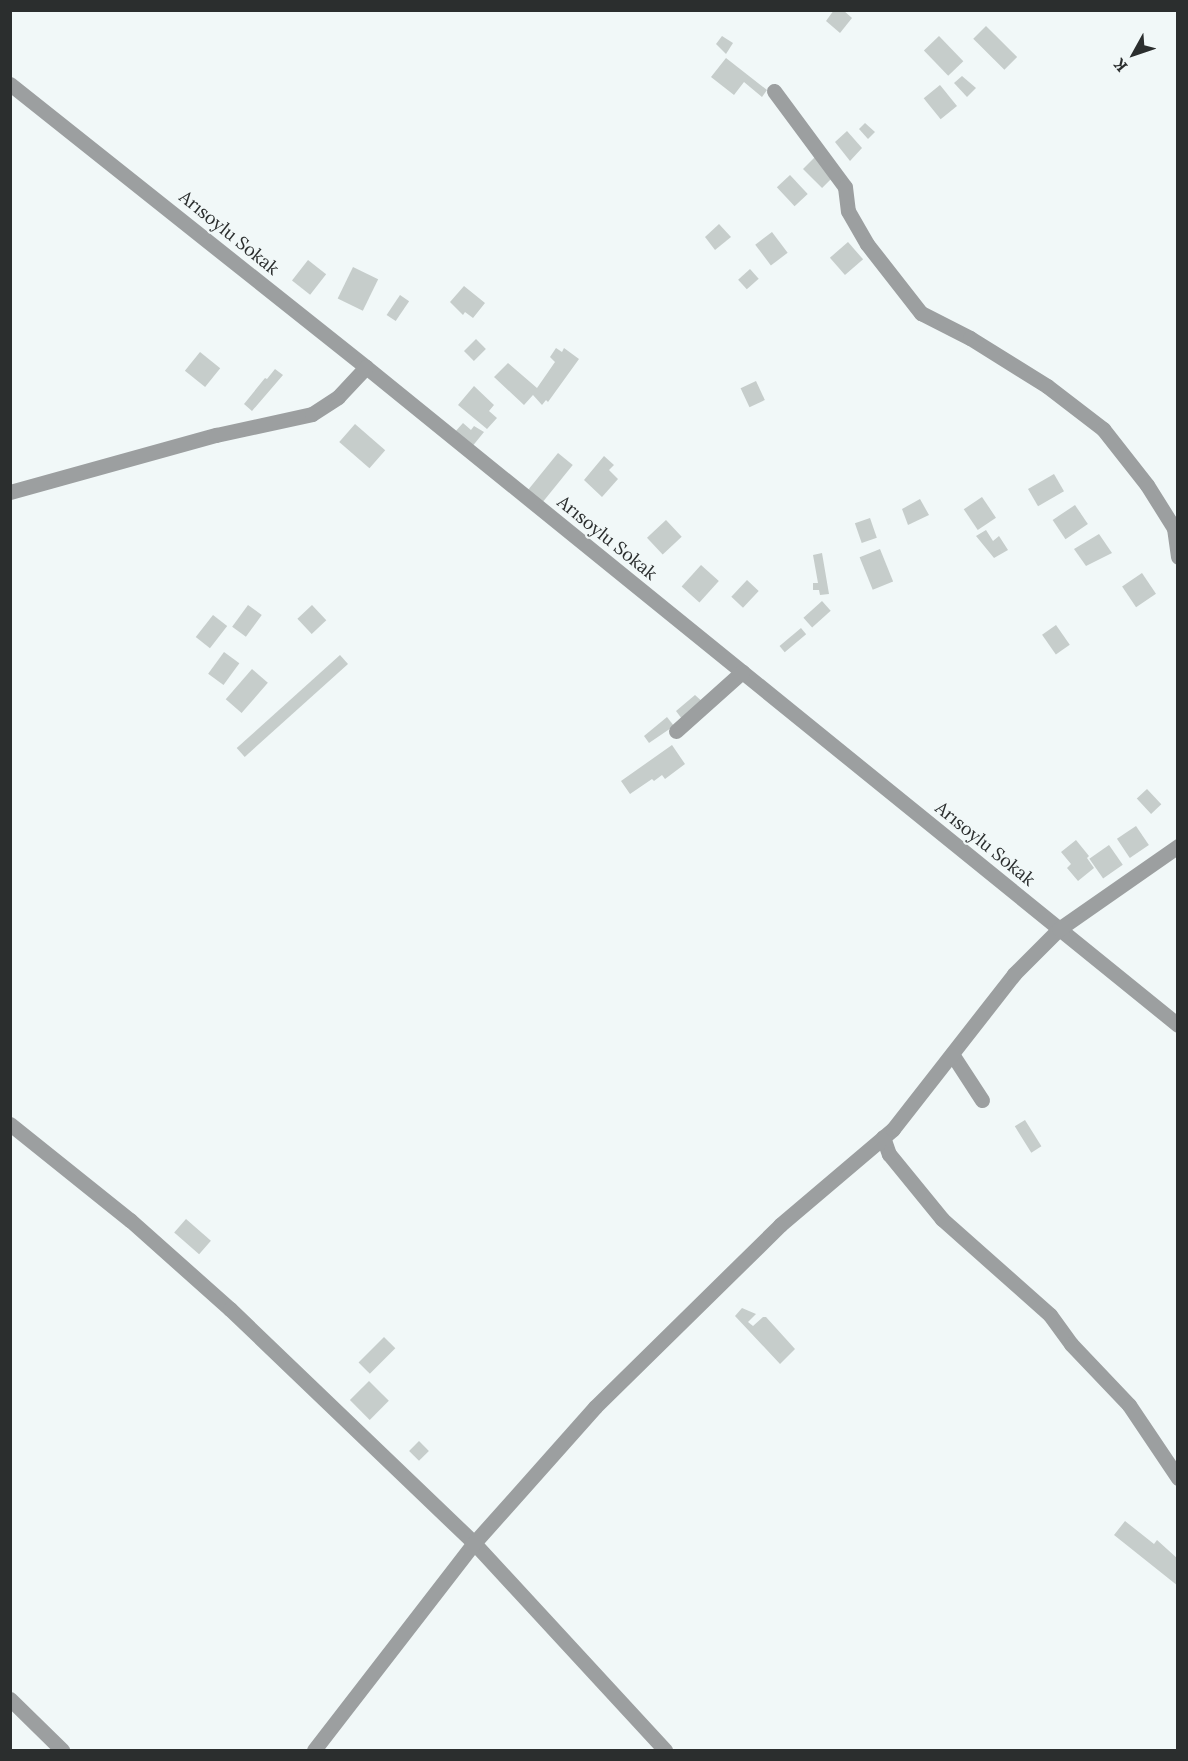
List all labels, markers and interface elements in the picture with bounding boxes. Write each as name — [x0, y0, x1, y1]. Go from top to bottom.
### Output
north arrow — [1104, 24, 1164, 84]
text: K — [1109, 55, 1132, 76]
street label: Arısoylu Sokak — [175, 186, 283, 280]
street label: Arısoylu Sokak — [553, 491, 661, 585]
street label: Arısoylu Sokak — [931, 797, 1039, 891]

